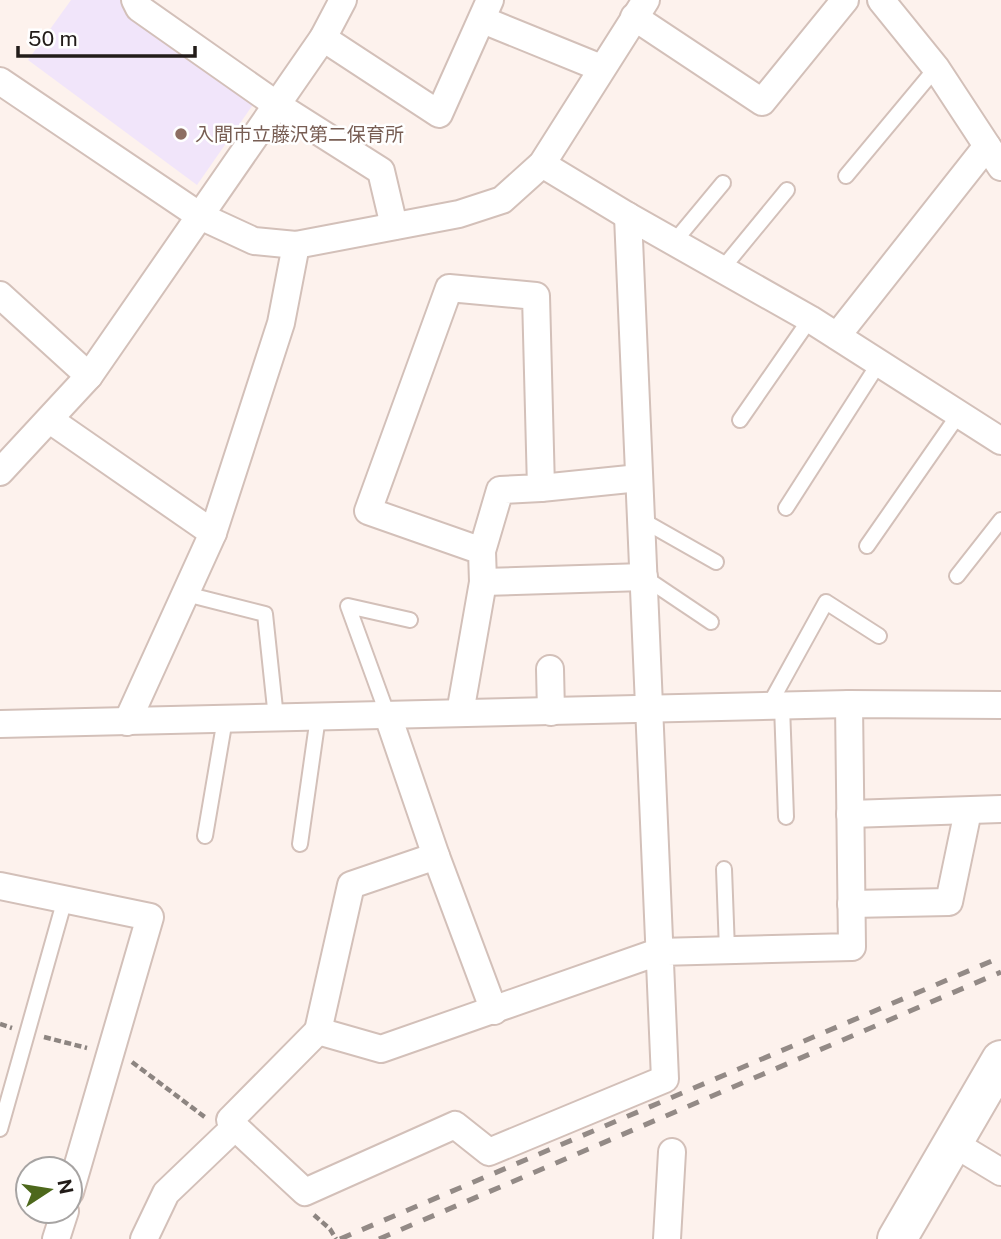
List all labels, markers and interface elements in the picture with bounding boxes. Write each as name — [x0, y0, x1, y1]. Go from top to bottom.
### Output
scale bar — [18, 14, 194, 58]
text: 50 m — [28, 26, 78, 51]
place label: 入間市立藤沢第二保育所 — [195, 123, 404, 145]
marker: 入間市立藤沢第二保育所 — [173, 126, 189, 142]
north arrow — [14, 1155, 84, 1225]
text: N — [53, 1177, 78, 1196]

